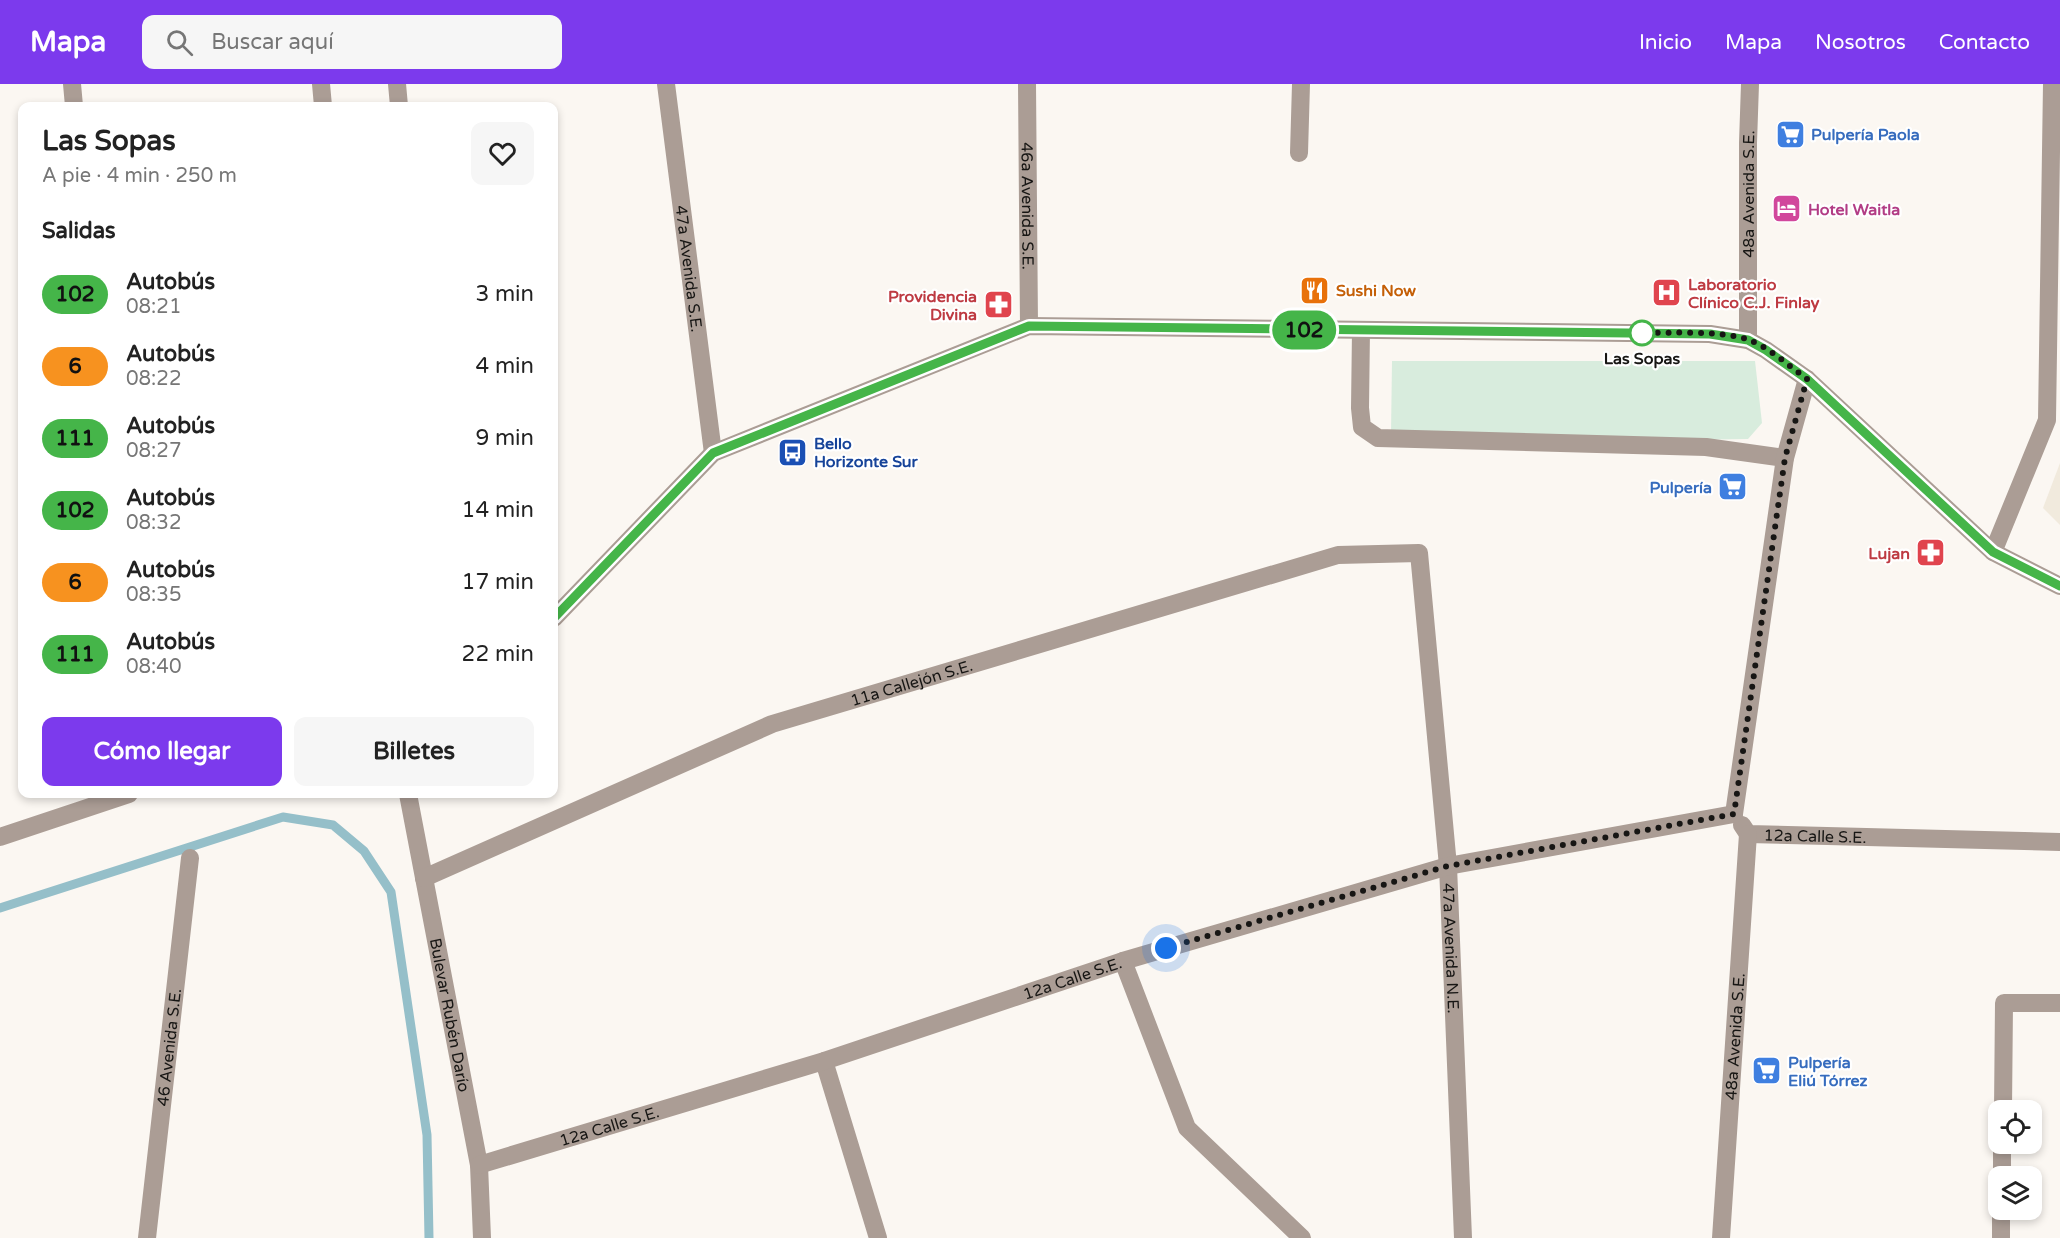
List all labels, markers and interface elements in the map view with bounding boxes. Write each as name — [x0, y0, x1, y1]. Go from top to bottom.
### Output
search box — [142, 15, 562, 69]
text: Mapa — [30, 25, 106, 59]
icon: search — [163, 26, 196, 59]
text: Buscar aquí — [211, 29, 334, 55]
text: Inicio — [1639, 30, 1692, 55]
text: Mapa — [1725, 30, 1782, 55]
text: Nosotros — [1815, 30, 1906, 55]
text: Contacto — [1939, 30, 2030, 55]
supermarket icon: Pulpería Paola — [1774, 118, 1806, 150]
button: heart — [471, 122, 534, 185]
text: Las Sopas — [42, 124, 176, 158]
place label: Pulpería Paola — [1811, 125, 1920, 145]
street label: 48a Avenida S.E. — [1739, 130, 1759, 258]
street label: 46a Avenida S.E. — [1016, 142, 1038, 270]
text: A pie · 4 min · 250 m — [42, 164, 237, 188]
hotel icon: Hotel Waitla — [1771, 193, 1803, 225]
place label: Hotel Waitla — [1808, 200, 1900, 220]
street label: 47a Avenida S.E. — [671, 204, 706, 333]
text: Salidas — [42, 218, 116, 244]
text: Autobús — [126, 269, 215, 295]
restaurant icon: Sushi Now — [1299, 274, 1331, 306]
place label: Laboratorio Clínico C.J. Finlay — [1688, 275, 1820, 313]
hospital icon: Laboratorio Clínico C.J. Finlay — [1651, 277, 1683, 309]
text: 3 min — [475, 281, 534, 307]
place label: Sushi Now — [1336, 281, 1416, 301]
text: 102 — [55, 282, 95, 307]
place label: Providencia Divina — [888, 287, 977, 325]
pharmacy icon: Providencia Divina — [982, 289, 1014, 321]
text: 08:21 — [126, 295, 181, 319]
line badge: 102 — [1270, 310, 1338, 350]
text: 102 — [1284, 318, 1324, 343]
marker: Las Sopas — [1629, 320, 1655, 346]
text: Autobús — [126, 341, 215, 367]
place label: Las Sopas — [1604, 349, 1681, 369]
text: 4 min — [475, 353, 534, 379]
text: 6 — [68, 354, 82, 379]
text: 08:22 — [126, 367, 181, 391]
text: Autobús — [126, 413, 215, 439]
text: 9 min — [475, 425, 534, 451]
text: 111 — [55, 426, 95, 451]
place label: Bello Horizonte Sur — [814, 434, 919, 472]
bus stop icon: Bello Horizonte Sur — [777, 436, 809, 468]
text: 08:27 — [126, 439, 181, 463]
supermarket icon: Pulpería — [1717, 471, 1749, 503]
place label: Pulpería — [1649, 478, 1712, 498]
text: Autobús — [126, 485, 215, 511]
text: 14 min — [462, 497, 534, 523]
text: 102 — [55, 498, 95, 523]
text: 08:32 — [126, 511, 181, 535]
pharmacy icon: Lujan — [1915, 537, 1947, 569]
place label: Lujan — [1868, 544, 1910, 564]
text: Autobús — [126, 557, 215, 583]
text: 17 min — [462, 569, 534, 595]
text: 6 — [68, 570, 82, 595]
text: 08:35 — [126, 583, 181, 607]
text: Autobús — [126, 629, 215, 655]
text: 22 min — [462, 641, 534, 667]
text: 111 — [55, 642, 95, 667]
text: 08:40 — [126, 655, 181, 679]
street label: 11a Callejón S.E. — [848, 656, 975, 711]
button: Cómo llegar — [42, 717, 282, 786]
button: Billetes — [294, 717, 534, 786]
street label: 12a Calle S.E. — [1763, 825, 1867, 848]
street label: 47a Avenida N.E. — [1438, 883, 1463, 1014]
your location — [1151, 933, 1181, 963]
street label: Bulevar Rubén Darío — [425, 937, 474, 1094]
street label: 12a Calle S.E. — [1020, 953, 1125, 1005]
street label: 48a Avenida S.E. — [1721, 972, 1750, 1101]
street label: 46 Avenida S.E. — [153, 987, 186, 1107]
place label: Pulpería Eliú Tórrez — [1788, 1053, 1868, 1091]
supermarket icon: Pulpería Eliú Tórrez — [1751, 1055, 1783, 1087]
map controls — [1988, 1100, 2042, 1220]
button: locate — [1988, 1100, 2042, 1154]
street label: 12a Calle S.E. — [557, 1102, 662, 1151]
button: layers — [1988, 1166, 2042, 1220]

